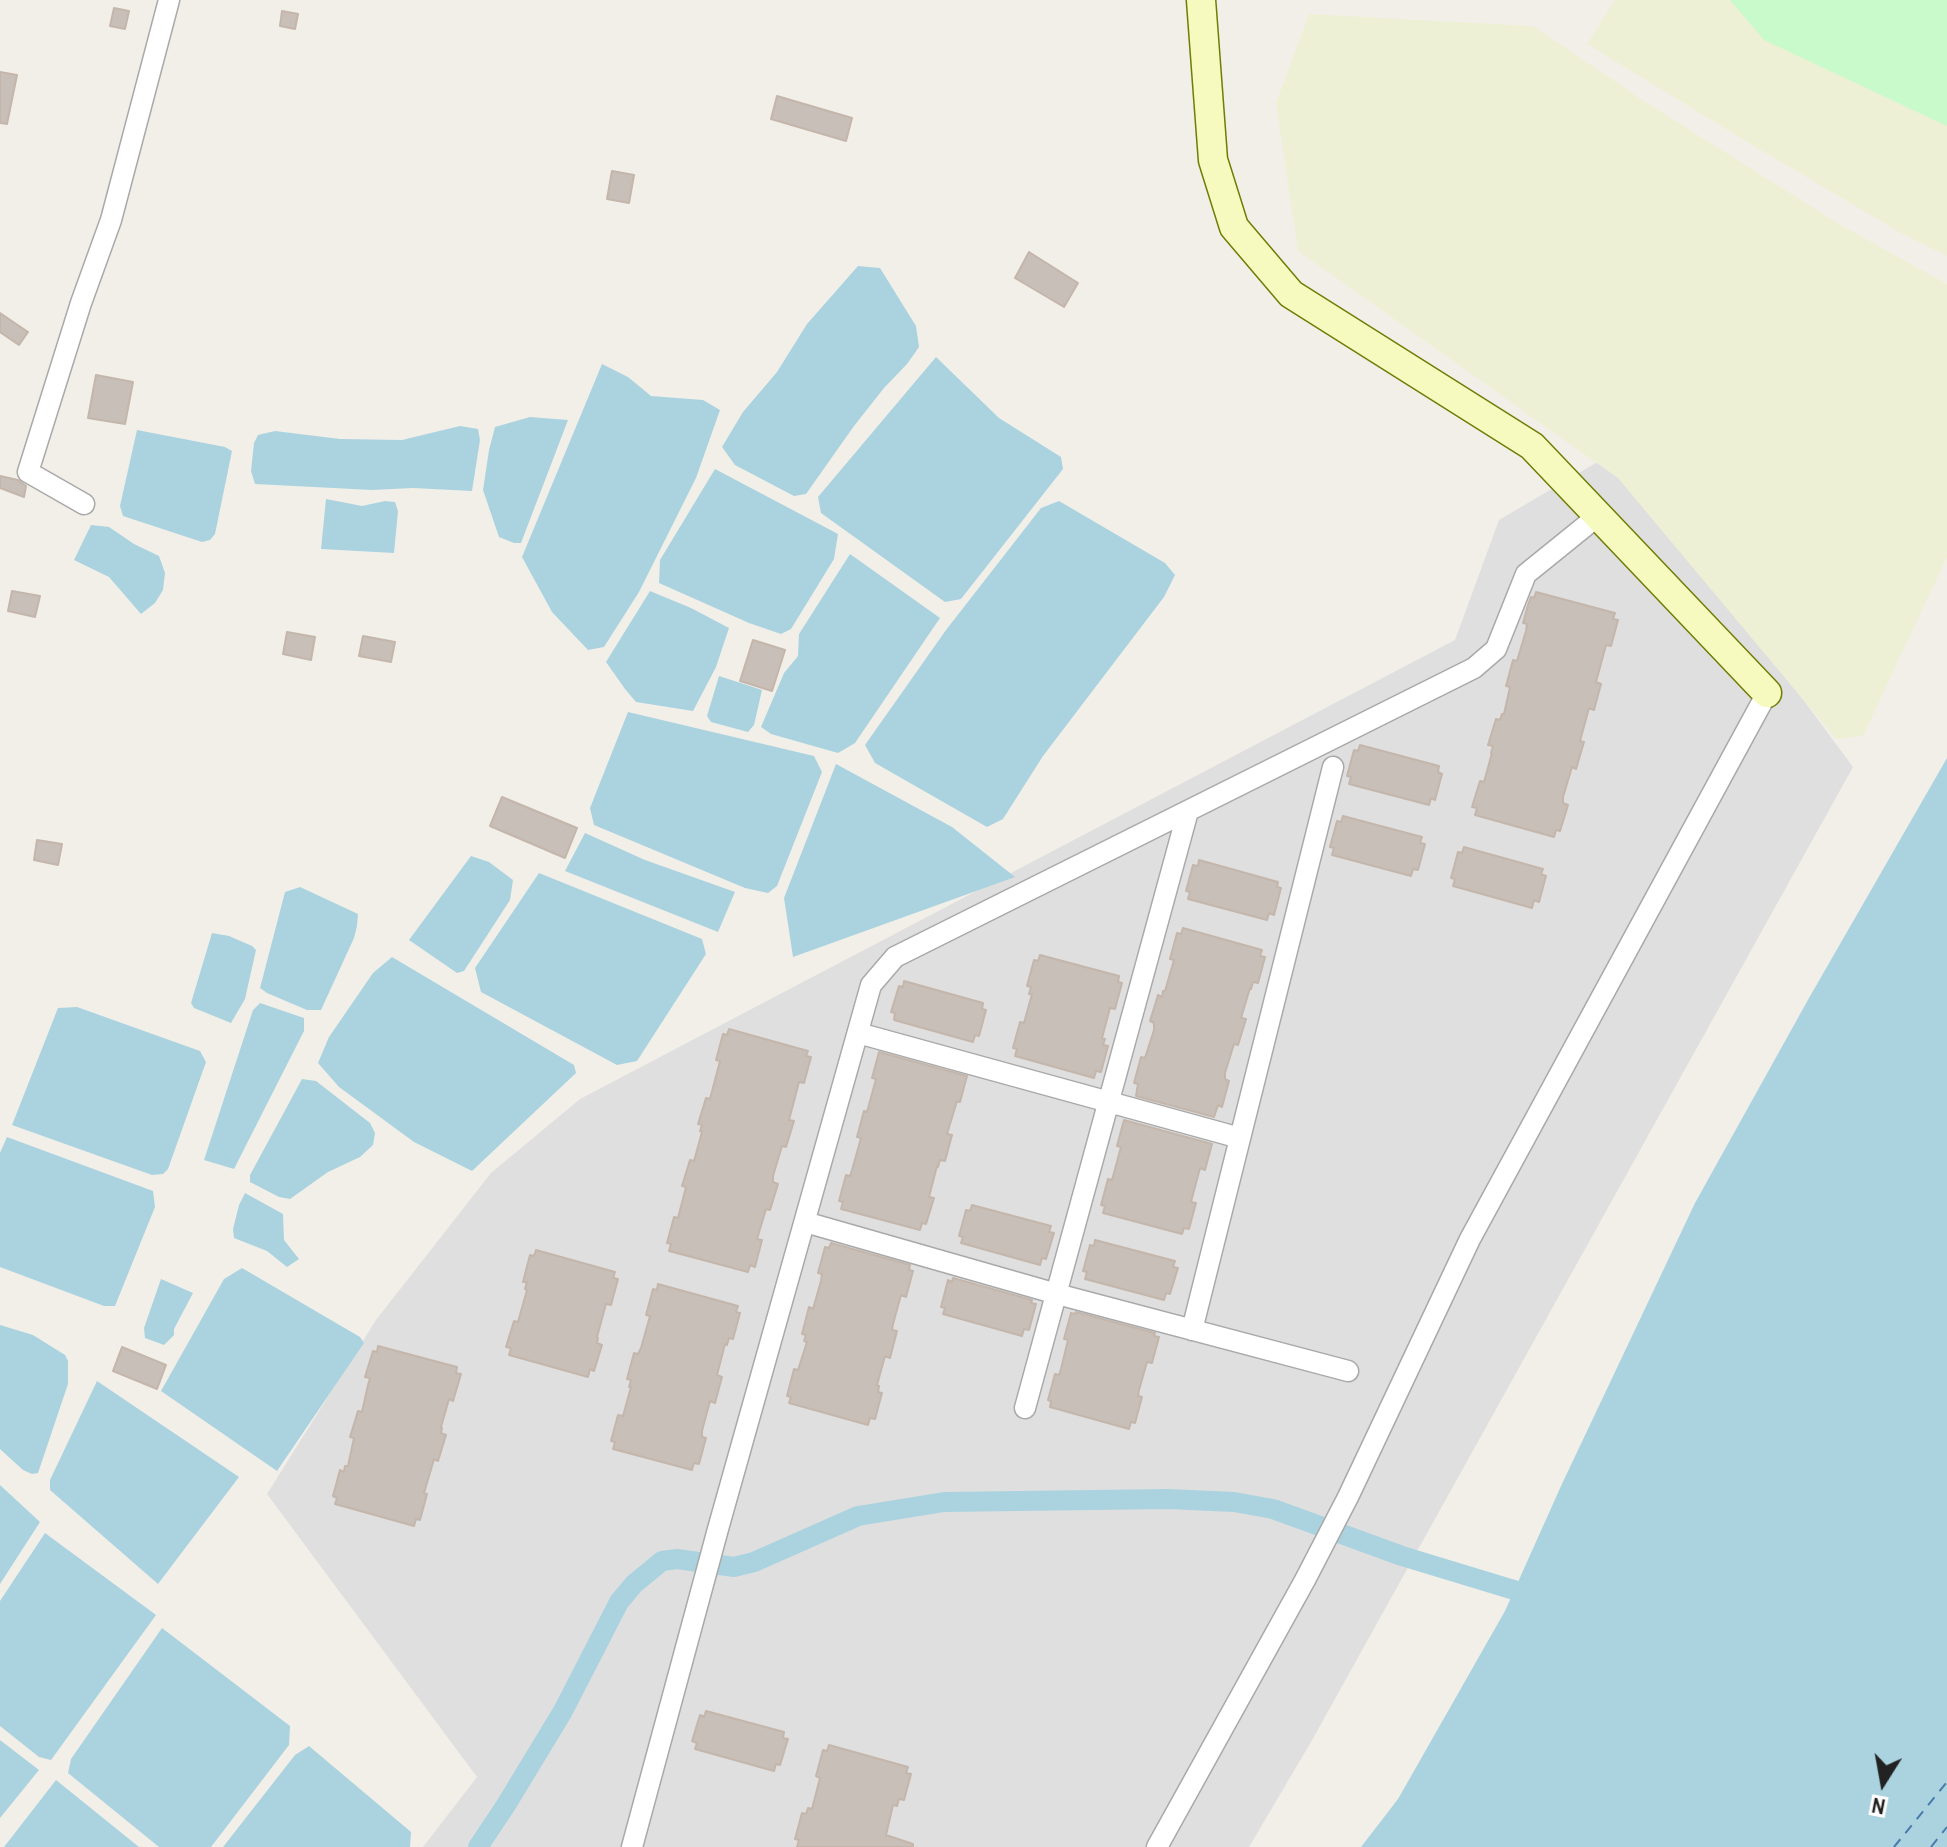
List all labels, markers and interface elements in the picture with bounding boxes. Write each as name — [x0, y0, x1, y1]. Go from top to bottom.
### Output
north arrow — [1843, 1743, 1923, 1823]
text: N — [1869, 1791, 1888, 1823]

